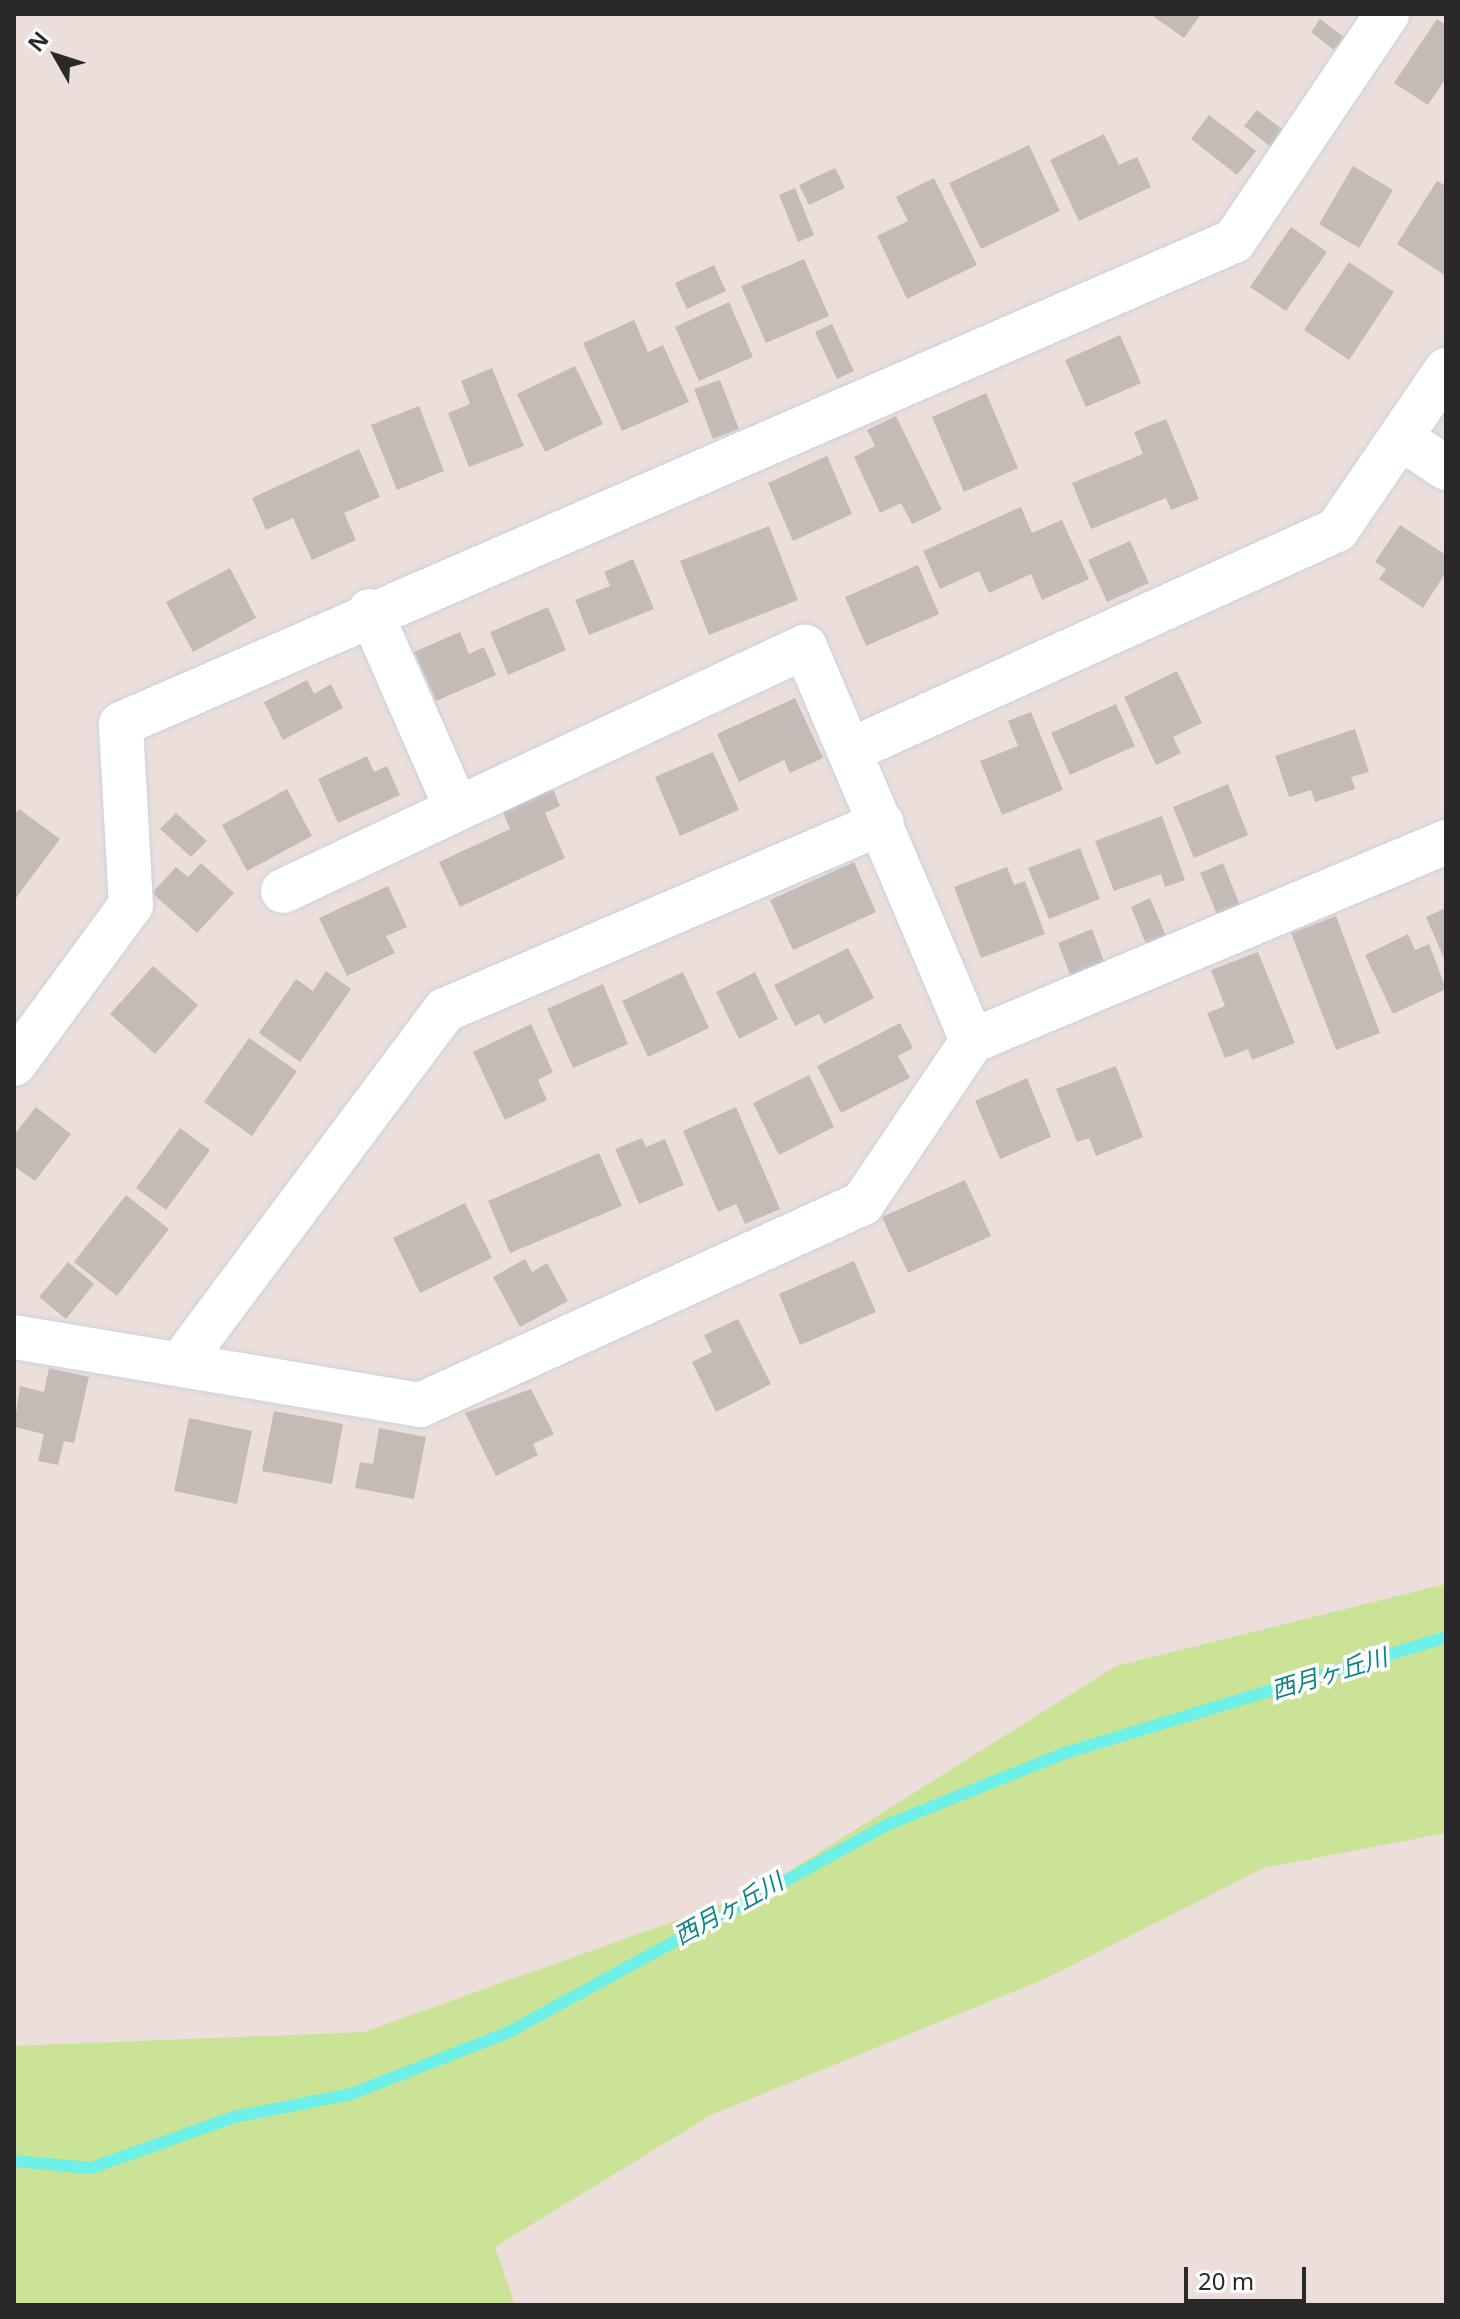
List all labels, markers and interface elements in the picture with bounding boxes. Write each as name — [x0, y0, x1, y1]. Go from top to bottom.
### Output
north arrow — [16, 16, 96, 96]
text: N — [20, 25, 55, 57]
water label: 西月ヶ丘川 — [1267, 1642, 1391, 1704]
water label: 西月ヶ丘川 — [669, 1866, 787, 1950]
scale bar — [1188, 2251, 1310, 2301]
text: 20 m — [1198, 2264, 1254, 2297]

